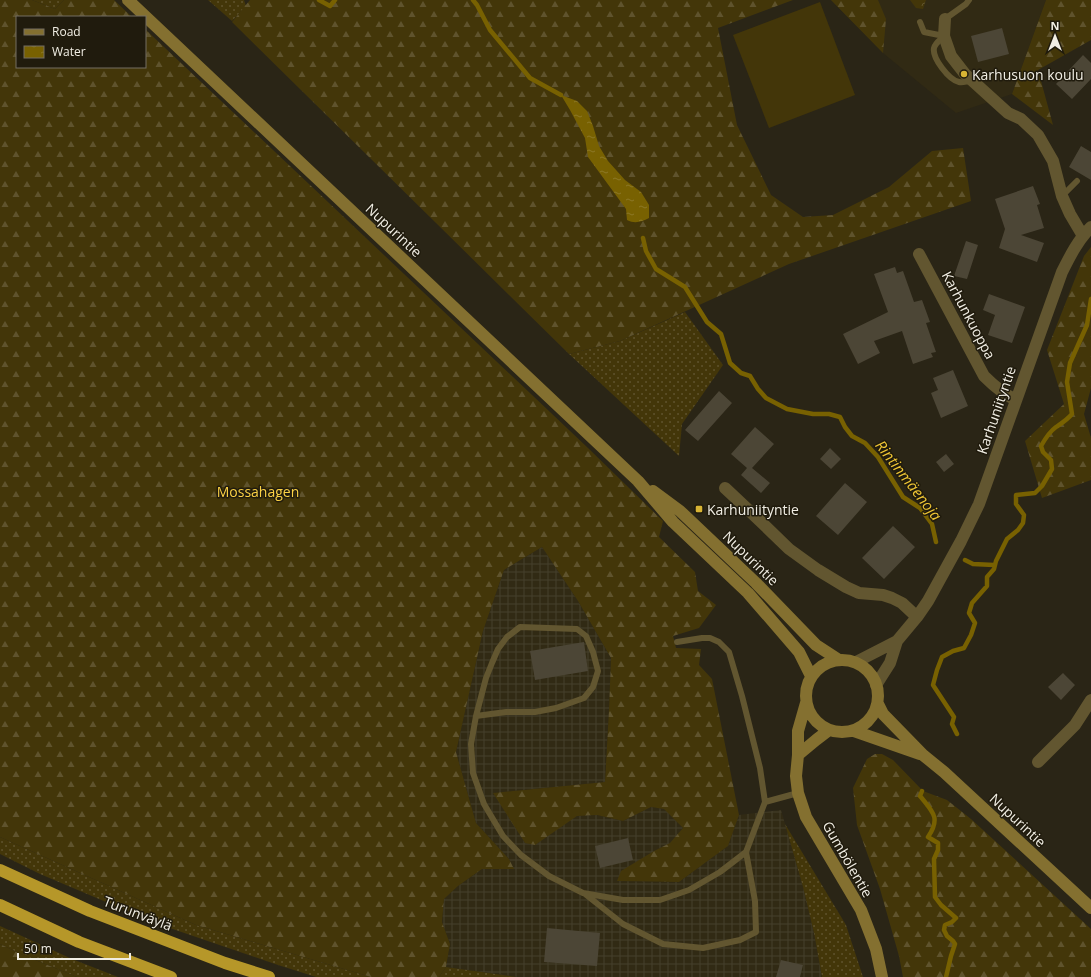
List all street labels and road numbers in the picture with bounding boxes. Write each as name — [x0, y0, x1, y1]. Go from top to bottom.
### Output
street label: Nupurintie — [362, 199, 426, 261]
street label: Karhunkuoppa — [938, 268, 1000, 362]
street label: Karhuniityntie — [972, 363, 1020, 457]
street label: Nupurintie — [719, 527, 783, 589]
street label: Nupurintie — [986, 789, 1050, 851]
street label: Gumbölentie — [818, 817, 878, 901]
street label: Turunväylä — [101, 891, 175, 935]

